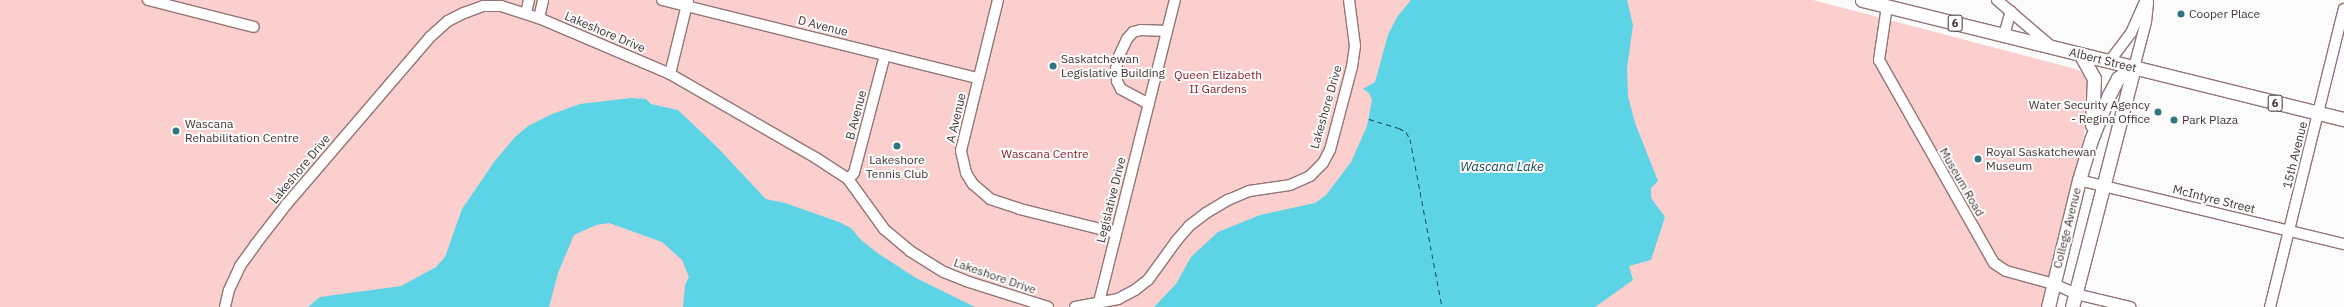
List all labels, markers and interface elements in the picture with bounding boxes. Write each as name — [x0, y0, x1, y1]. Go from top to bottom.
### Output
place label: Cooper Place — [2189, 7, 2260, 21]
street label: Lakeshore Drive — [563, 9, 647, 55]
marker: Cooper Place — [2176, 9, 2186, 19]
street label: D Avenue — [797, 13, 849, 39]
road number: 6 — [1947, 14, 1963, 32]
street label: Albert Street — [2068, 45, 2138, 75]
place label: Saskatchewan Legislative Building — [1061, 52, 1165, 80]
marker: Saskatchewan Legislative Building — [1048, 61, 1058, 71]
street label: Lakeshore Drive — [1307, 64, 1345, 150]
park label: Queen Elizabeth II Gardens — [1174, 68, 1262, 96]
street label: B Avenue — [842, 89, 870, 141]
street label: A Avenue — [943, 92, 969, 144]
road number: 6 — [2267, 94, 2283, 112]
place label: Water Security Agency - Regina Office — [2029, 98, 2150, 126]
marker: Water Security Agency - Regina Office — [2153, 107, 2163, 117]
place label: Park Plaza — [2182, 113, 2238, 127]
marker: Park Plaza — [2169, 115, 2179, 125]
place label: Wascana Rehabilitation Centre — [185, 117, 299, 145]
street label: 15th Avenue — [2280, 120, 2310, 190]
marker: Wascana Rehabilitation Centre — [170, 125, 182, 137]
street label: Lakeshore Drive — [267, 131, 333, 207]
marker: Lakeshore Tennis Club — [892, 141, 902, 151]
street label: Museum Road — [1937, 145, 1987, 219]
place label: Royal Saskatchewan Museum — [1986, 145, 2096, 173]
park label: Wascana Centre — [1001, 147, 1089, 161]
place label: Lakeshore Tennis Club — [866, 153, 928, 181]
marker: Royal Saskatchewan Museum — [1973, 154, 1983, 164]
street label: Legislative Drive — [1093, 156, 1129, 244]
water label: Wascana Lake — [1460, 159, 1544, 175]
street label: McIntyre Street — [2171, 182, 2257, 216]
street label: College Avenue — [2050, 186, 2084, 270]
street label: Lakeshore Drive — [952, 255, 1038, 297]

